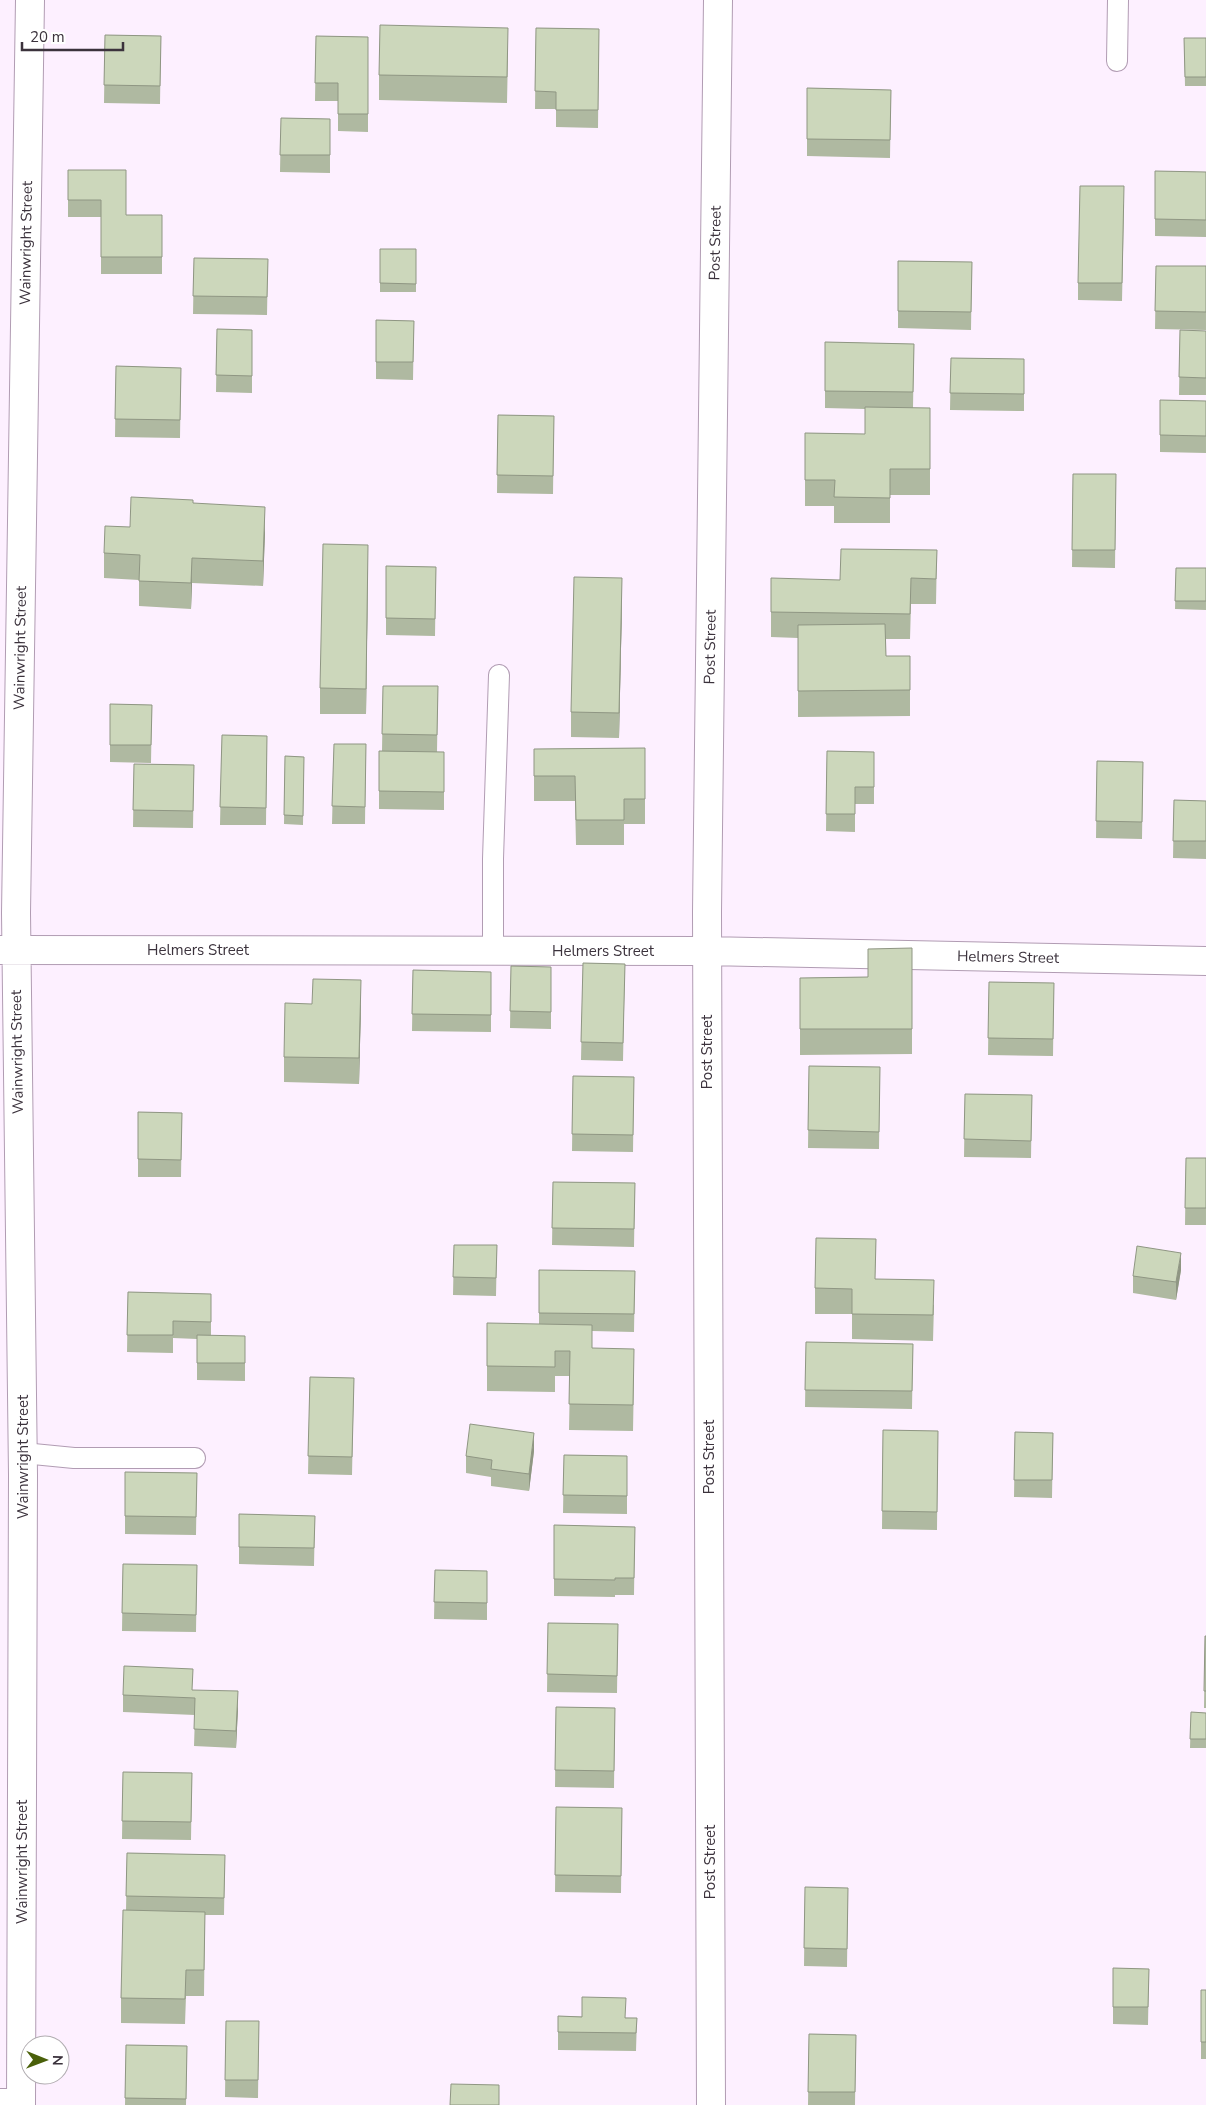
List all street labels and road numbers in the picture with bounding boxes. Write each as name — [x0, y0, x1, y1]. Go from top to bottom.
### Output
street label: Wainwright Street — [15, 180, 37, 305]
street label: Post Street — [704, 205, 726, 281]
street label: Wainwright Street — [9, 585, 31, 710]
street label: Post Street — [699, 609, 721, 685]
street label: Helmers Street — [147, 940, 250, 960]
street label: Helmers Street — [552, 941, 655, 961]
street label: Helmers Street — [957, 946, 1060, 968]
street label: Wainwright Street — [6, 989, 28, 1114]
street label: Post Street — [697, 1014, 717, 1089]
street label: Wainwright Street — [13, 1394, 33, 1519]
street label: Post Street — [699, 1419, 719, 1494]
street label: Wainwright Street — [12, 1799, 32, 1924]
street label: Post Street — [700, 1824, 720, 1899]

